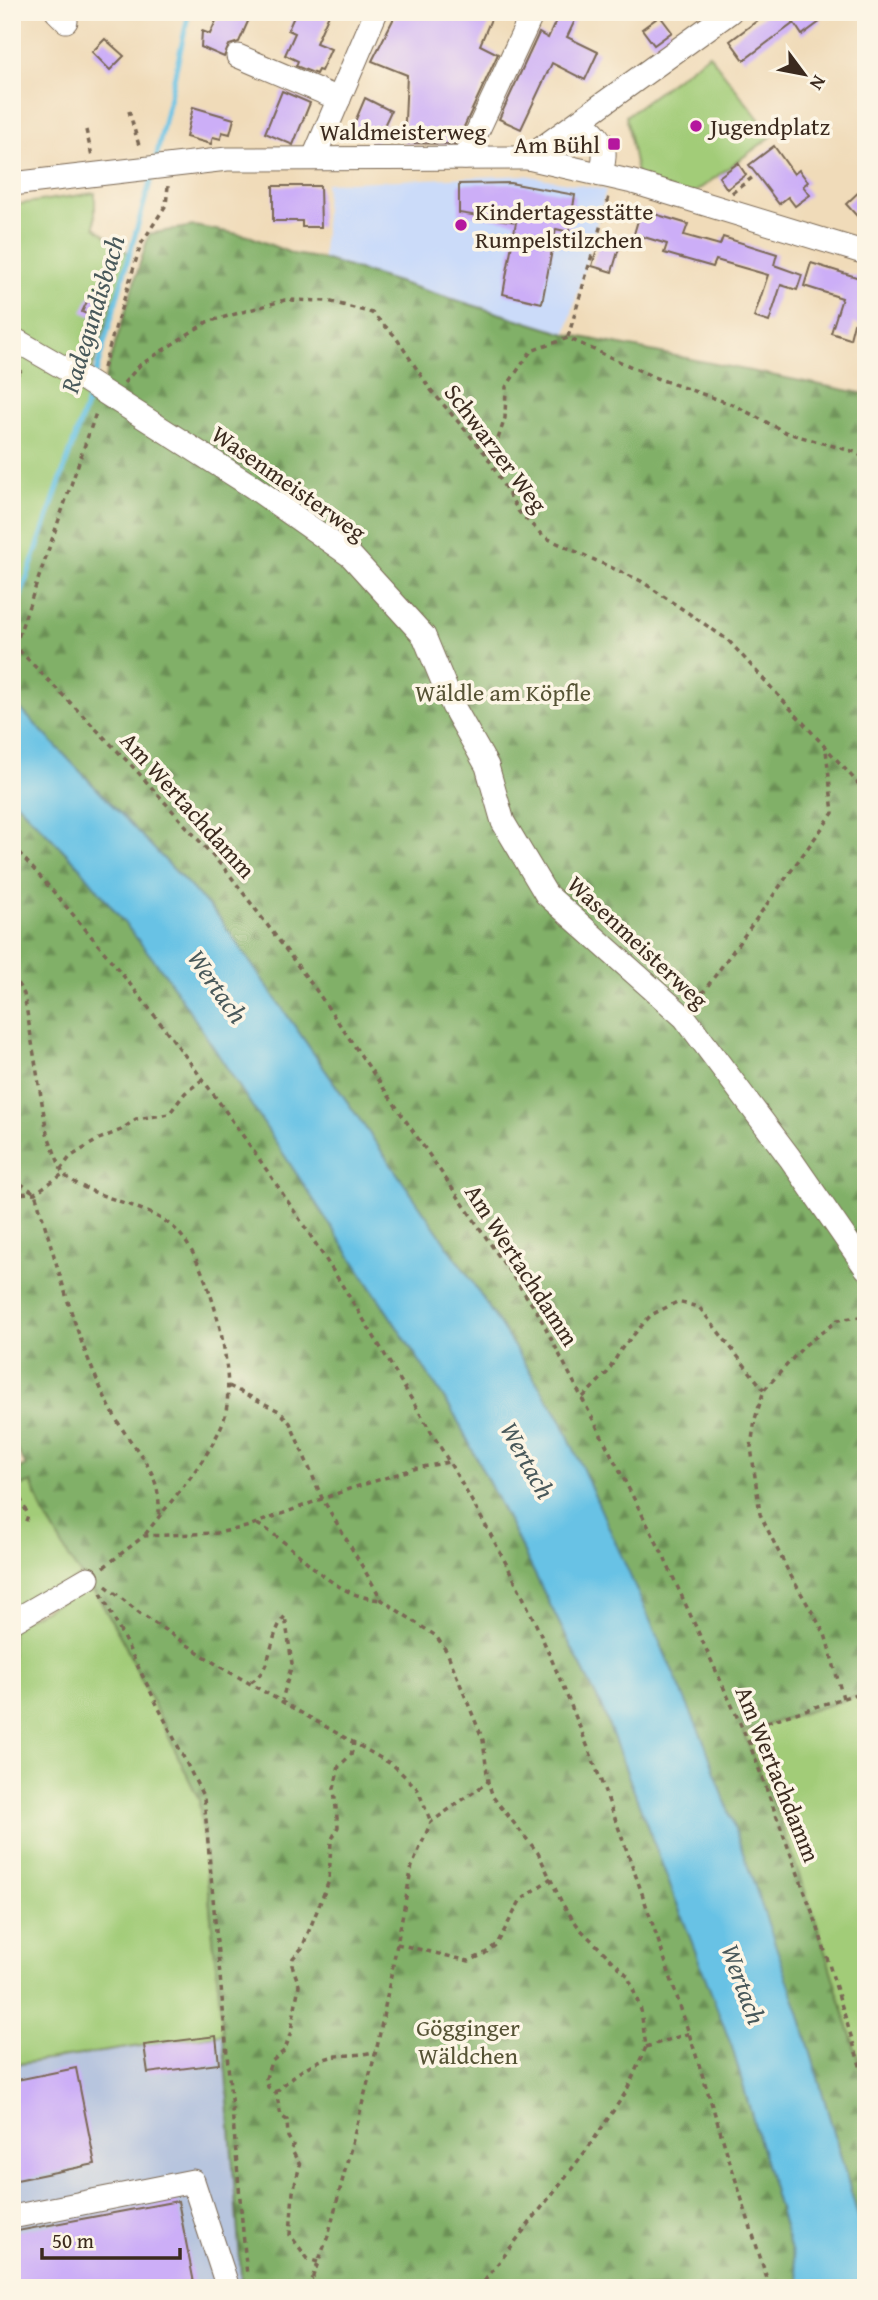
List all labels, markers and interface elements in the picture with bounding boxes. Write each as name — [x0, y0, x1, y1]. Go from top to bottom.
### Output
north arrow — [770, 38, 840, 108]
text: N — [803, 70, 834, 96]
place label: Jugendplatz — [707, 109, 830, 144]
street label: Waldmeisterweg — [320, 114, 486, 149]
marker: Jugendplatz — [688, 118, 704, 134]
place label: Am Bühl — [514, 127, 600, 162]
marker: Am Bühl — [606, 136, 622, 152]
place label: Kindertagesstätte Rumpelstilzchen — [475, 194, 653, 257]
marker: Kindertagesstätte Rumpelstilzchen — [453, 217, 469, 233]
water label: Radegundisbach — [49, 230, 135, 399]
street label: Schwarzer Weg — [436, 376, 556, 520]
street label: Wasenmeisterweg — [205, 417, 373, 549]
park label: Wäldle am Köpfle — [415, 675, 591, 710]
street label: Am Wertachdamm — [112, 724, 264, 886]
street label: Wasenmeisterweg — [560, 867, 716, 1017]
water label: Wertach — [178, 941, 258, 1031]
street label: Am Wertachdamm — [456, 1177, 588, 1353]
water label: Wertach — [491, 1414, 565, 1506]
street label: Am Wertachdamm — [727, 1681, 829, 1868]
water label: Wertach — [711, 1938, 777, 2030]
park label: Gögginger Wäldchen — [416, 2010, 520, 2073]
scale bar — [42, 2216, 180, 2260]
text: 50 m — [52, 2225, 94, 2256]

